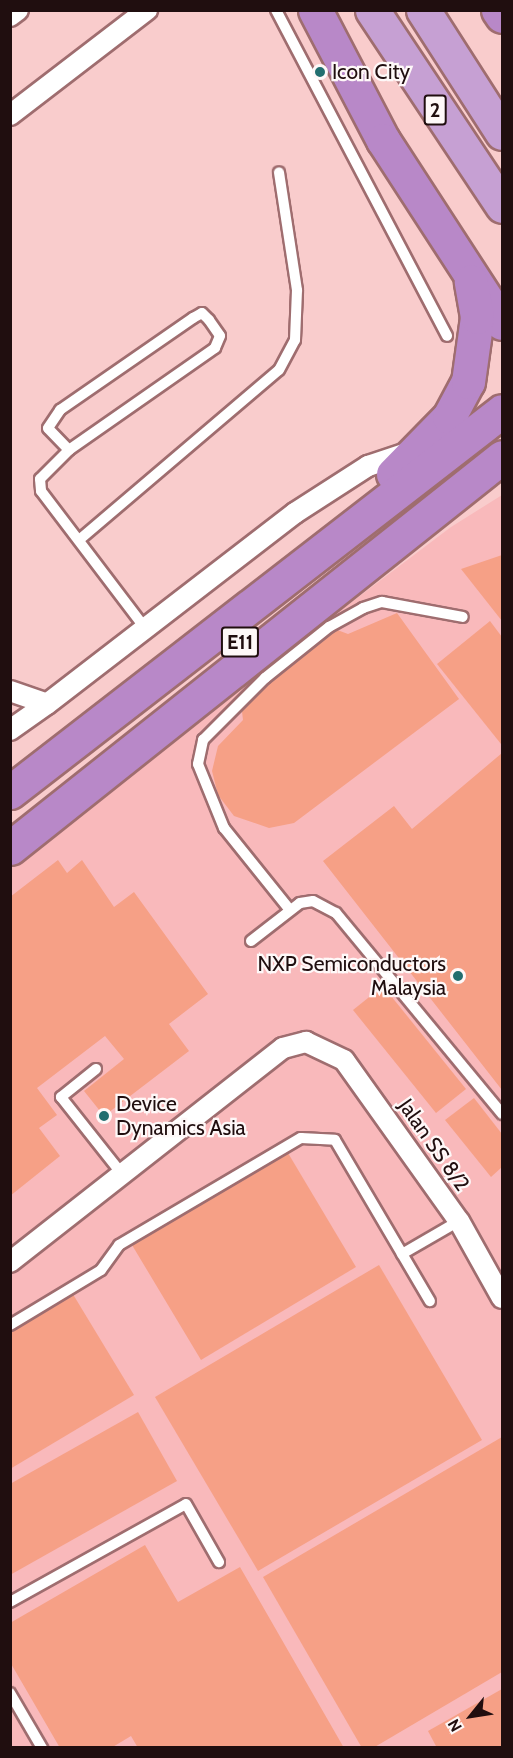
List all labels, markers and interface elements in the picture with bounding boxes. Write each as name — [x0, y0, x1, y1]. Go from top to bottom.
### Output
place label: Icon City — [332, 59, 410, 85]
marker: Icon City — [313, 65, 327, 79]
road number: 2 — [423, 93, 447, 127]
road number: E11 — [220, 625, 260, 659]
place label: NXP Semiconductors Malaysia — [257, 951, 446, 1001]
marker: NXP Semiconductors Malaysia — [451, 969, 465, 983]
place label: Device Dynamics Asia — [116, 1091, 246, 1141]
street label: Jalan SS 8/2 — [393, 1094, 475, 1196]
marker: Device Dynamics Asia — [97, 1109, 111, 1123]
north arrow — [441, 1686, 501, 1746]
text: N — [444, 1716, 466, 1735]

